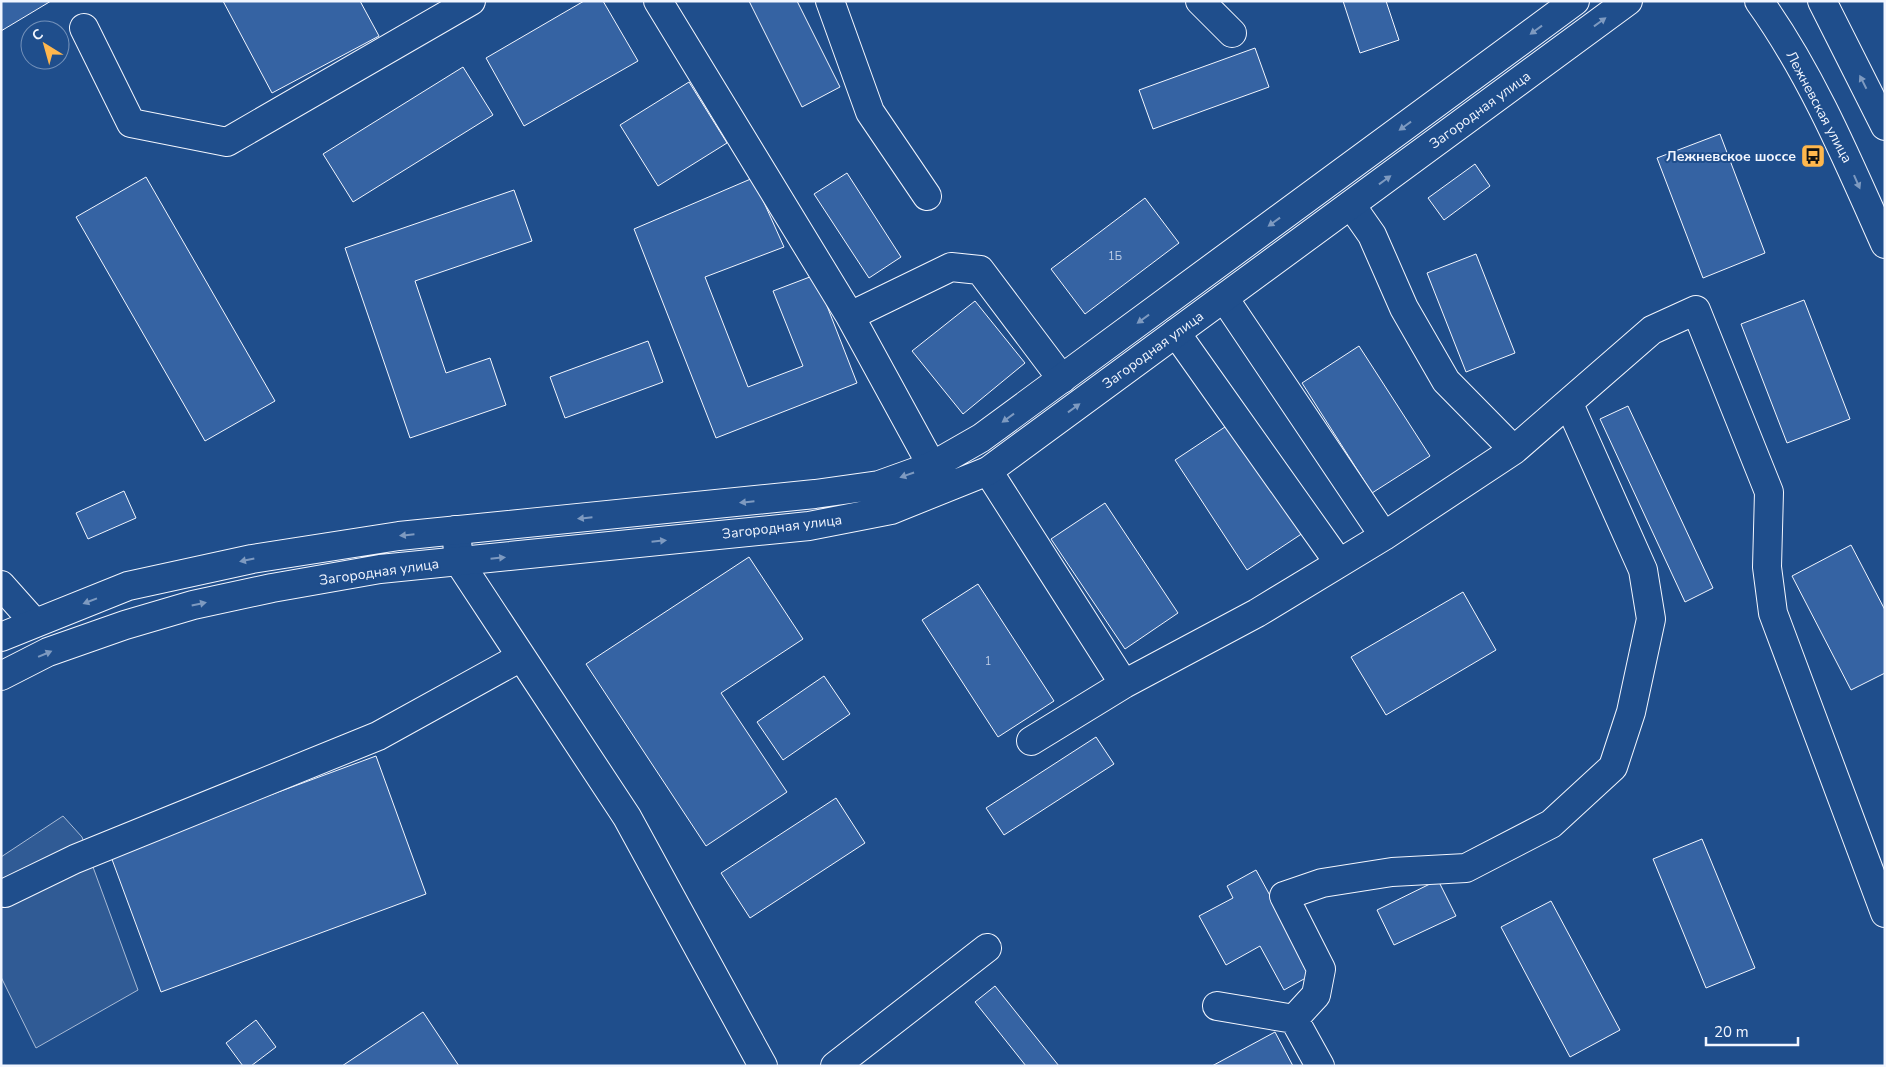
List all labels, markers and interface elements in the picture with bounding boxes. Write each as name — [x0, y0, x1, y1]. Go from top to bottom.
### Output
one-way arrow — [1593, 17, 1607, 27]
north arrow — [20, 20, 70, 70]
text: С — [28, 24, 47, 45]
one-way arrow — [1529, 25, 1543, 35]
street label: Лежневская улица — [1781, 48, 1857, 166]
street label: Загородная улица — [1425, 67, 1535, 153]
one-way arrow — [1859, 75, 1867, 89]
one-way arrow — [1398, 121, 1412, 131]
bus stop icon: Лежневское шоссе — [1800, 143, 1826, 169]
place label: Лежневское шоссе — [1666, 147, 1796, 166]
one-way arrow — [1378, 175, 1392, 185]
one-way arrow — [1854, 175, 1862, 189]
one-way arrow — [1268, 217, 1281, 228]
house number: 1Б — [1108, 249, 1122, 264]
street label: Загородная улица — [1098, 307, 1208, 393]
one-way arrow — [1136, 314, 1150, 324]
one-way arrow — [1067, 403, 1081, 413]
one-way arrow — [1001, 413, 1015, 423]
one-way arrow — [899, 472, 914, 479]
one-way arrow — [739, 498, 755, 506]
street label: Загородная улица — [721, 510, 843, 544]
one-way arrow — [577, 514, 593, 522]
one-way arrow — [399, 531, 415, 539]
one-way arrow — [652, 537, 668, 545]
street label: Загородная улица — [318, 554, 440, 590]
one-way arrow — [490, 554, 506, 562]
one-way arrow — [239, 556, 254, 564]
one-way arrow — [82, 597, 97, 605]
one-way arrow — [191, 600, 206, 608]
one-way arrow — [38, 649, 52, 657]
house number: 1 — [985, 654, 991, 669]
scale bar — [1706, 1014, 1798, 1046]
text: 20 m — [1714, 1022, 1749, 1042]

